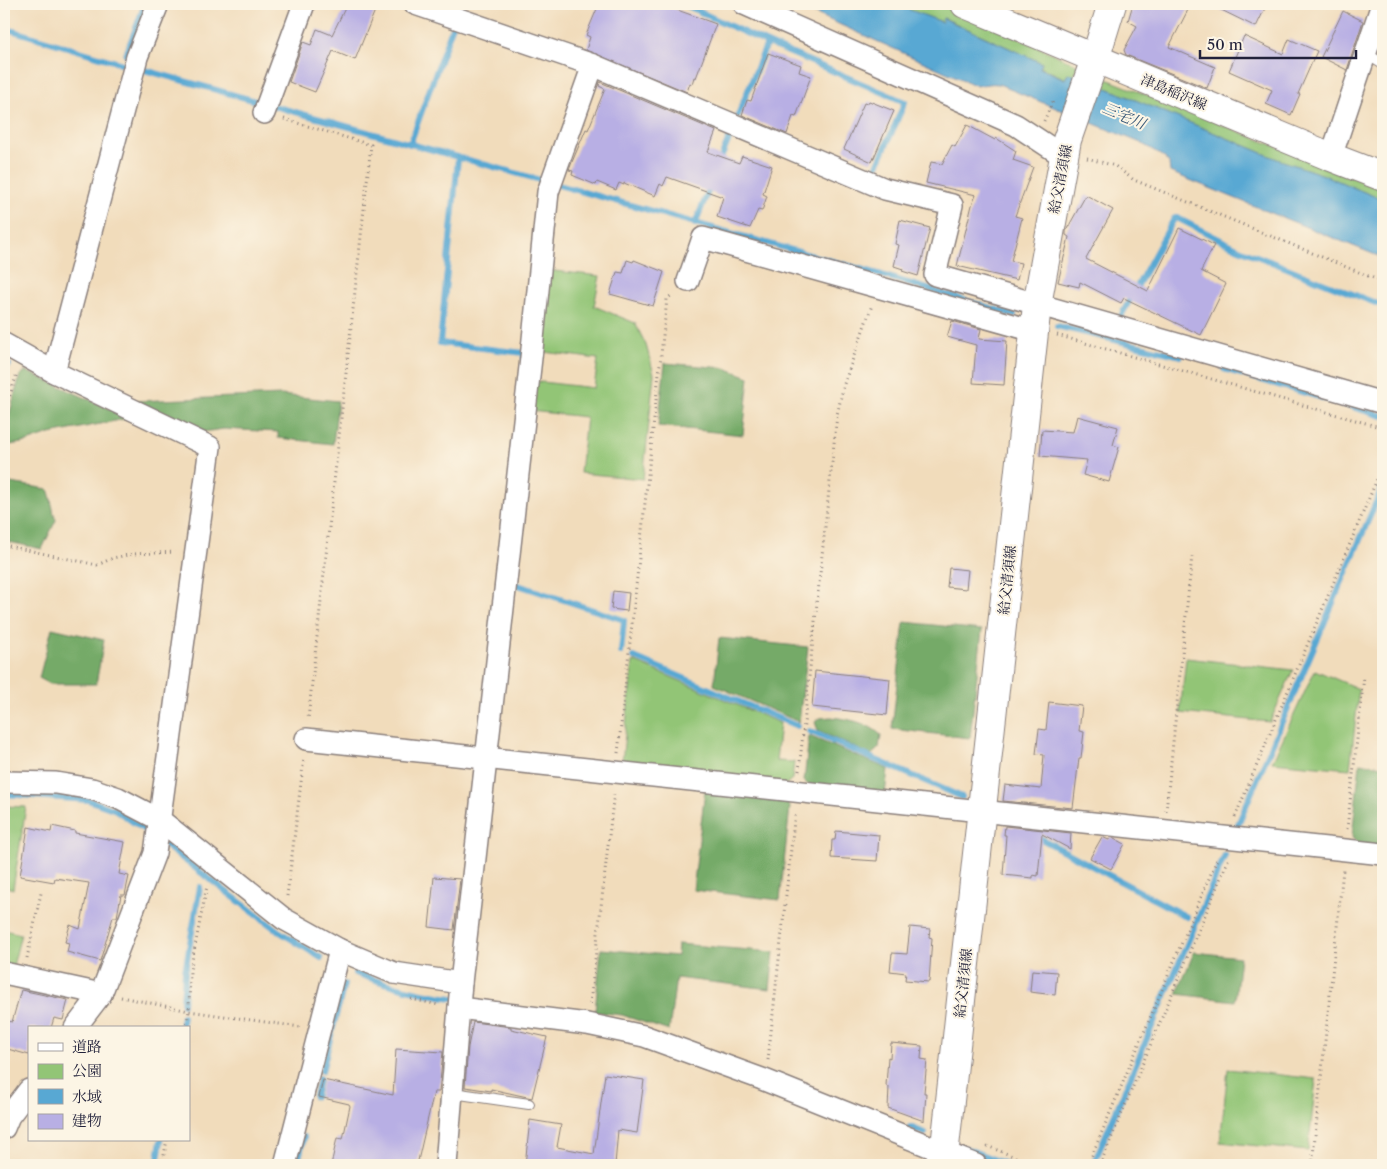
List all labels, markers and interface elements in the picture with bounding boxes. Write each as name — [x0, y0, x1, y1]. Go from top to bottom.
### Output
scale bar — [1200, 28, 1356, 60]
text: 50 m — [1207, 35, 1243, 54]
street label: 津島稲沢線 — [1138, 70, 1210, 114]
water label: 三宅川 — [1100, 98, 1150, 134]
street label: 給父清須線 — [1044, 143, 1076, 215]
street label: 給父清須線 — [994, 544, 1020, 616]
street label: 給父清須線 — [950, 947, 976, 1019]
legend — [28, 1026, 190, 1142]
text: 道路 — [72, 1037, 102, 1056]
text: 公園 — [72, 1061, 102, 1080]
text: 水域 — [72, 1087, 102, 1106]
text: 建物 — [72, 1111, 102, 1130]

